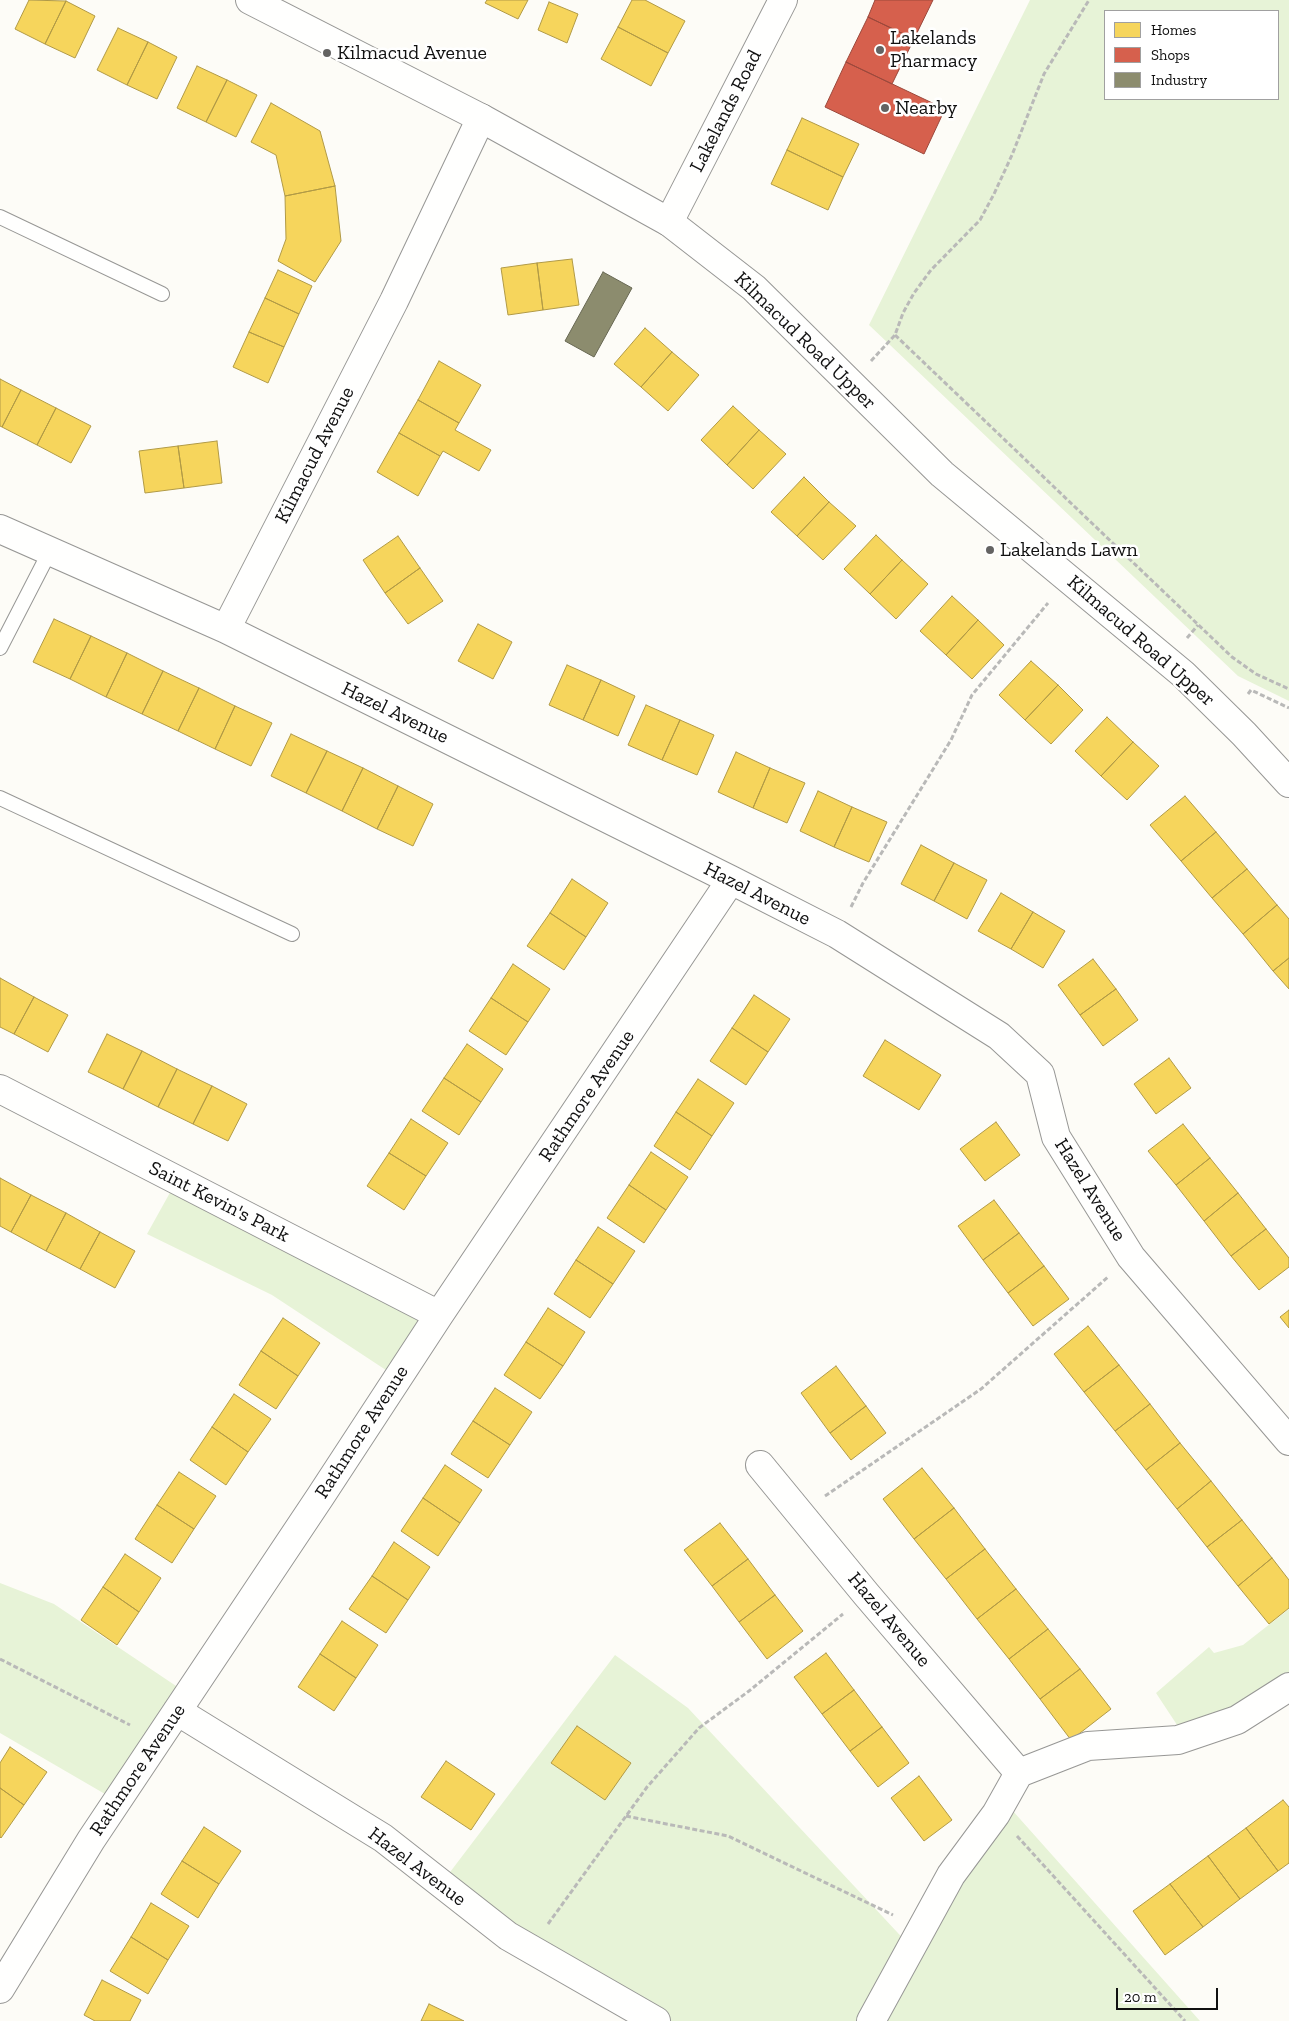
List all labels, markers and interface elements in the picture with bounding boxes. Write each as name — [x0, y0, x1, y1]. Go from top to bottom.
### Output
legend — [1104, 10, 1279, 100]
text: Homes — [1151, 21, 1196, 39]
place label: Lakelands Pharmacy — [890, 26, 977, 73]
place label: Kilmacud Avenue — [337, 41, 487, 65]
marker: Lakelands Pharmacy — [874, 44, 886, 56]
street label: Lakelands Road — [685, 46, 767, 176]
text: Shops — [1151, 46, 1190, 64]
marker: Kilmacud Avenue — [321, 47, 333, 59]
text: Industry — [1151, 71, 1207, 89]
place label: Nearby — [895, 96, 957, 120]
marker: Nearby — [879, 102, 891, 114]
street label: Kilmacud Road Upper — [729, 267, 881, 415]
street label: Kilmacud Avenue — [270, 383, 360, 527]
place label: Lakelands Lawn — [1000, 538, 1138, 562]
marker: Lakelands Lawn — [984, 544, 996, 556]
street label: Kilmacud Road Upper — [1062, 570, 1220, 712]
street label: Hazel Avenue — [337, 677, 453, 749]
street label: Hazel Avenue — [700, 857, 814, 931]
street label: Rathmore Avenue — [534, 1026, 640, 1166]
street label: Hazel Avenue — [1049, 1134, 1131, 1246]
street label: Saint Kevin's Park — [145, 1156, 293, 1248]
street label: Rathmore Avenue — [310, 1361, 414, 1503]
street label: Hazel Avenue — [842, 1568, 936, 1672]
street label: Rathmore Avenue — [85, 1700, 191, 1840]
street label: Hazel Avenue — [363, 1822, 471, 1912]
scale bar — [1119, 1978, 1222, 2010]
text: 20 m — [1124, 1988, 1157, 2006]

